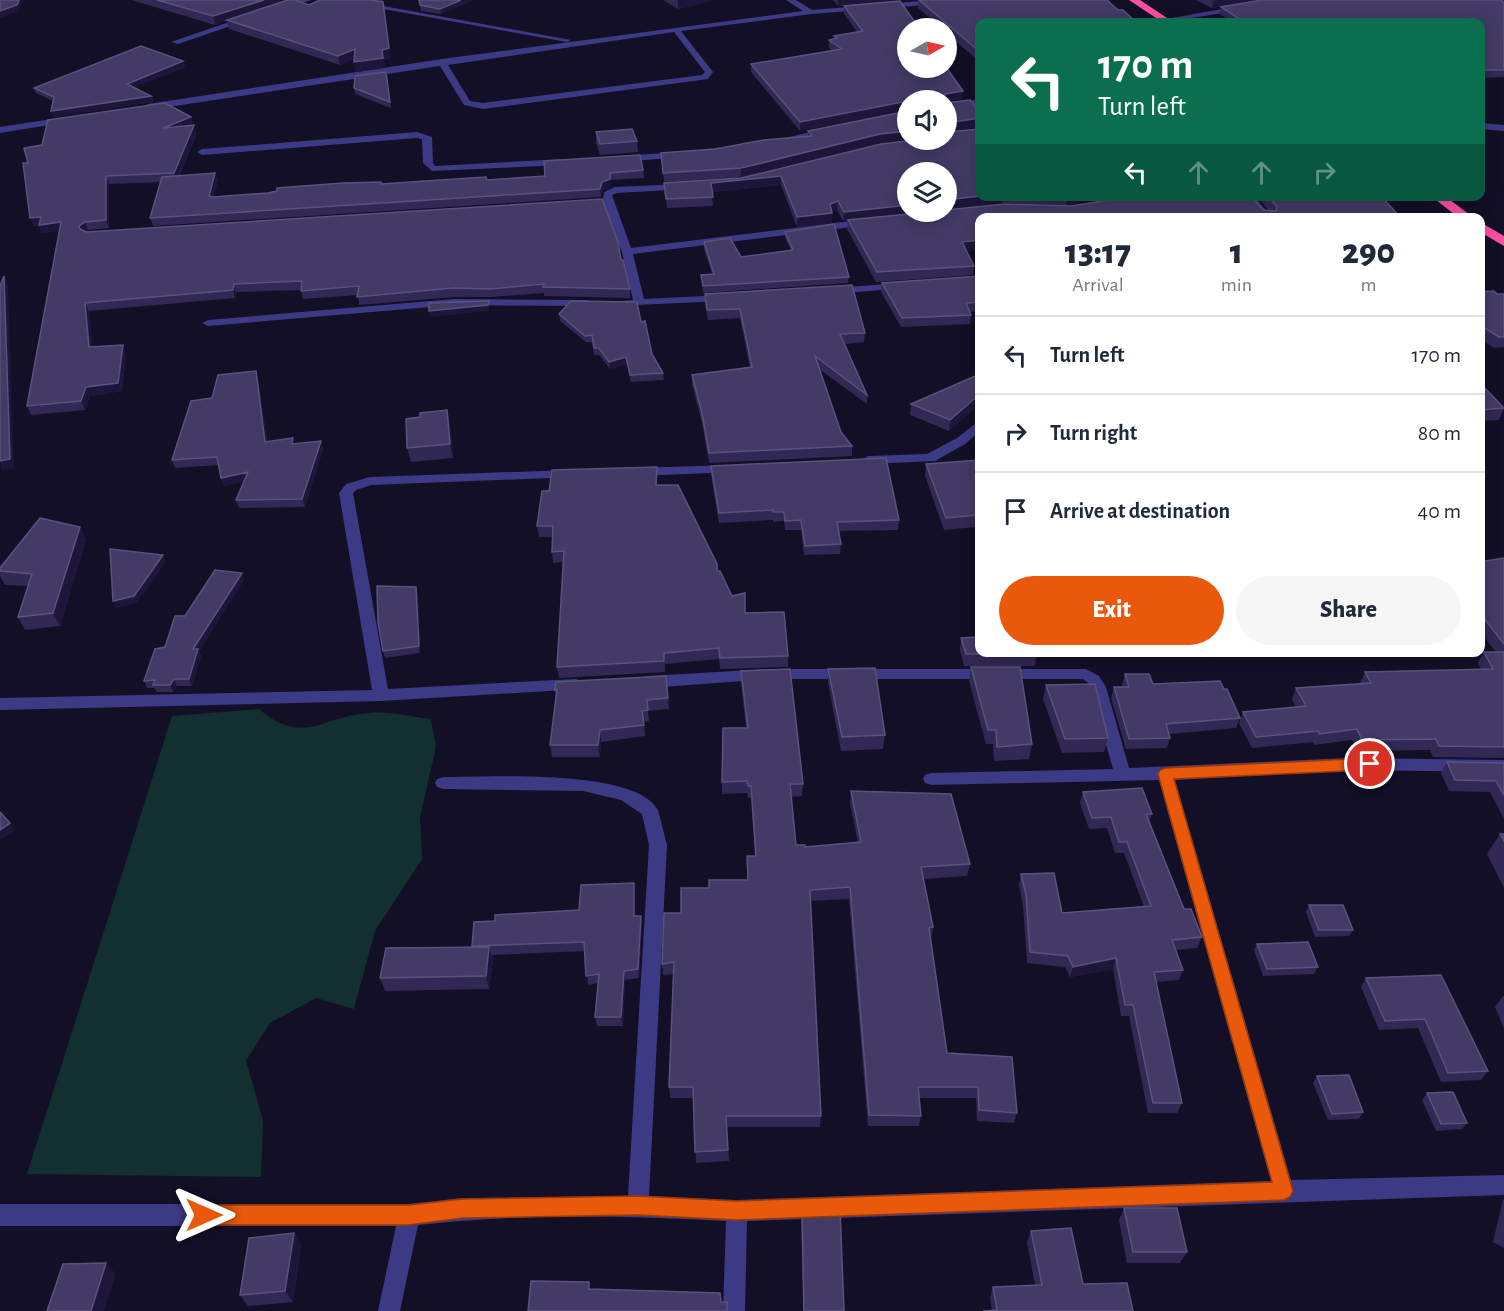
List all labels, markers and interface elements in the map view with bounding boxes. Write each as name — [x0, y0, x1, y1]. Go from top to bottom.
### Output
north arrow — [897, 18, 957, 78]
map controls — [897, 18, 957, 222]
icon: left — [999, 42, 1077, 120]
text: 170 m — [1098, 44, 1193, 86]
button: sound — [897, 90, 957, 150]
text: Turn left — [1098, 93, 1186, 120]
icon: left — [1119, 156, 1152, 189]
icon: ahead — [1182, 156, 1215, 189]
icon: ahead — [1245, 156, 1278, 189]
icon: right — [1308, 156, 1341, 189]
button: layers — [897, 162, 957, 222]
text: 13:17 — [1065, 234, 1131, 270]
text: 1 — [1230, 234, 1243, 270]
text: 290 — [1342, 234, 1395, 270]
text: Arrival — [1072, 275, 1124, 295]
text: min — [1221, 275, 1252, 295]
text: m — [1361, 275, 1377, 295]
icon: left — [999, 339, 1032, 372]
text: Turn left — [1050, 344, 1124, 366]
text: 170 m — [1411, 344, 1461, 366]
icon: right — [999, 417, 1032, 450]
text: Turn right — [1050, 422, 1137, 444]
text: 80 m — [1418, 422, 1461, 444]
icon: arrive — [999, 495, 1032, 528]
text: Arrive at destination — [1050, 500, 1230, 522]
text: 40 m — [1418, 500, 1461, 522]
button: Exit — [999, 576, 1224, 645]
button: Share — [1236, 576, 1461, 645]
pin — [1344, 738, 1395, 789]
icon: arrive — [1353, 747, 1386, 780]
position arrow — [172, 1183, 236, 1247]

